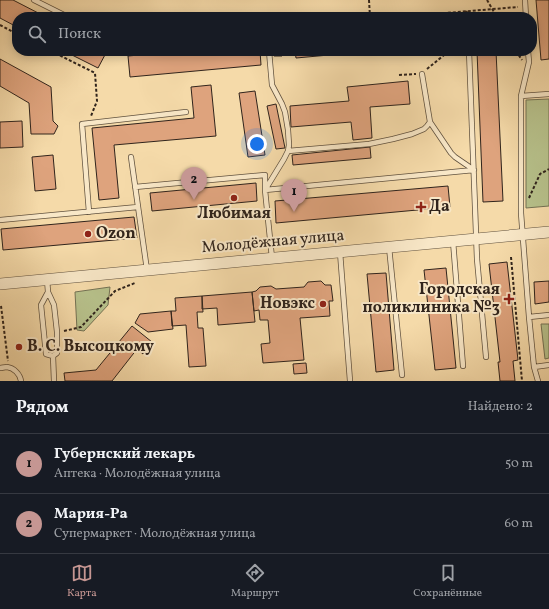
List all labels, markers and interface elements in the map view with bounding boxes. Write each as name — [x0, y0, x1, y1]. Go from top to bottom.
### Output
search box — [12, 12, 537, 56]
icon: search — [26, 23, 48, 45]
text: Поиск — [58, 24, 101, 45]
your location — [247, 134, 267, 154]
pin: 2 — [181, 167, 207, 200]
pin: 1 — [281, 179, 307, 212]
marker: Любимая — [229, 193, 239, 203]
place label: Да — [429, 196, 450, 218]
marker: Да — [416, 202, 426, 212]
place label: Любимая — [197, 203, 271, 225]
place label: Ozon — [96, 223, 136, 245]
street label: Молодёжная улица — [201, 225, 345, 259]
marker: Ozon — [83, 229, 93, 239]
place label: Городская поликлиника №3 — [363, 279, 500, 319]
place label: Новэкс — [260, 293, 316, 315]
marker: Городская поликлиника №3 — [503, 293, 515, 305]
marker: Новэкс — [318, 299, 328, 309]
place label: В. С. Высоцкому — [27, 336, 154, 358]
marker: В. С. Высоцкому — [14, 342, 24, 352]
text: Рядом — [16, 396, 69, 419]
text: Найдено: 2 — [468, 398, 533, 416]
text: Губернский лекарь — [54, 444, 195, 465]
text: 1 — [26, 455, 32, 473]
text: 50 m — [505, 455, 533, 473]
text: Аптека · Молодёжная улица — [54, 465, 221, 483]
text: Мария-Ра — [54, 504, 128, 525]
text: 2 — [26, 515, 32, 533]
text: 60 m — [505, 515, 533, 533]
text: Супермаркет · Молодёжная улица — [54, 525, 256, 543]
tab: Карта — [67, 562, 97, 601]
tab: Маршрут — [231, 562, 279, 601]
tab: Сохранённые — [413, 562, 482, 601]

